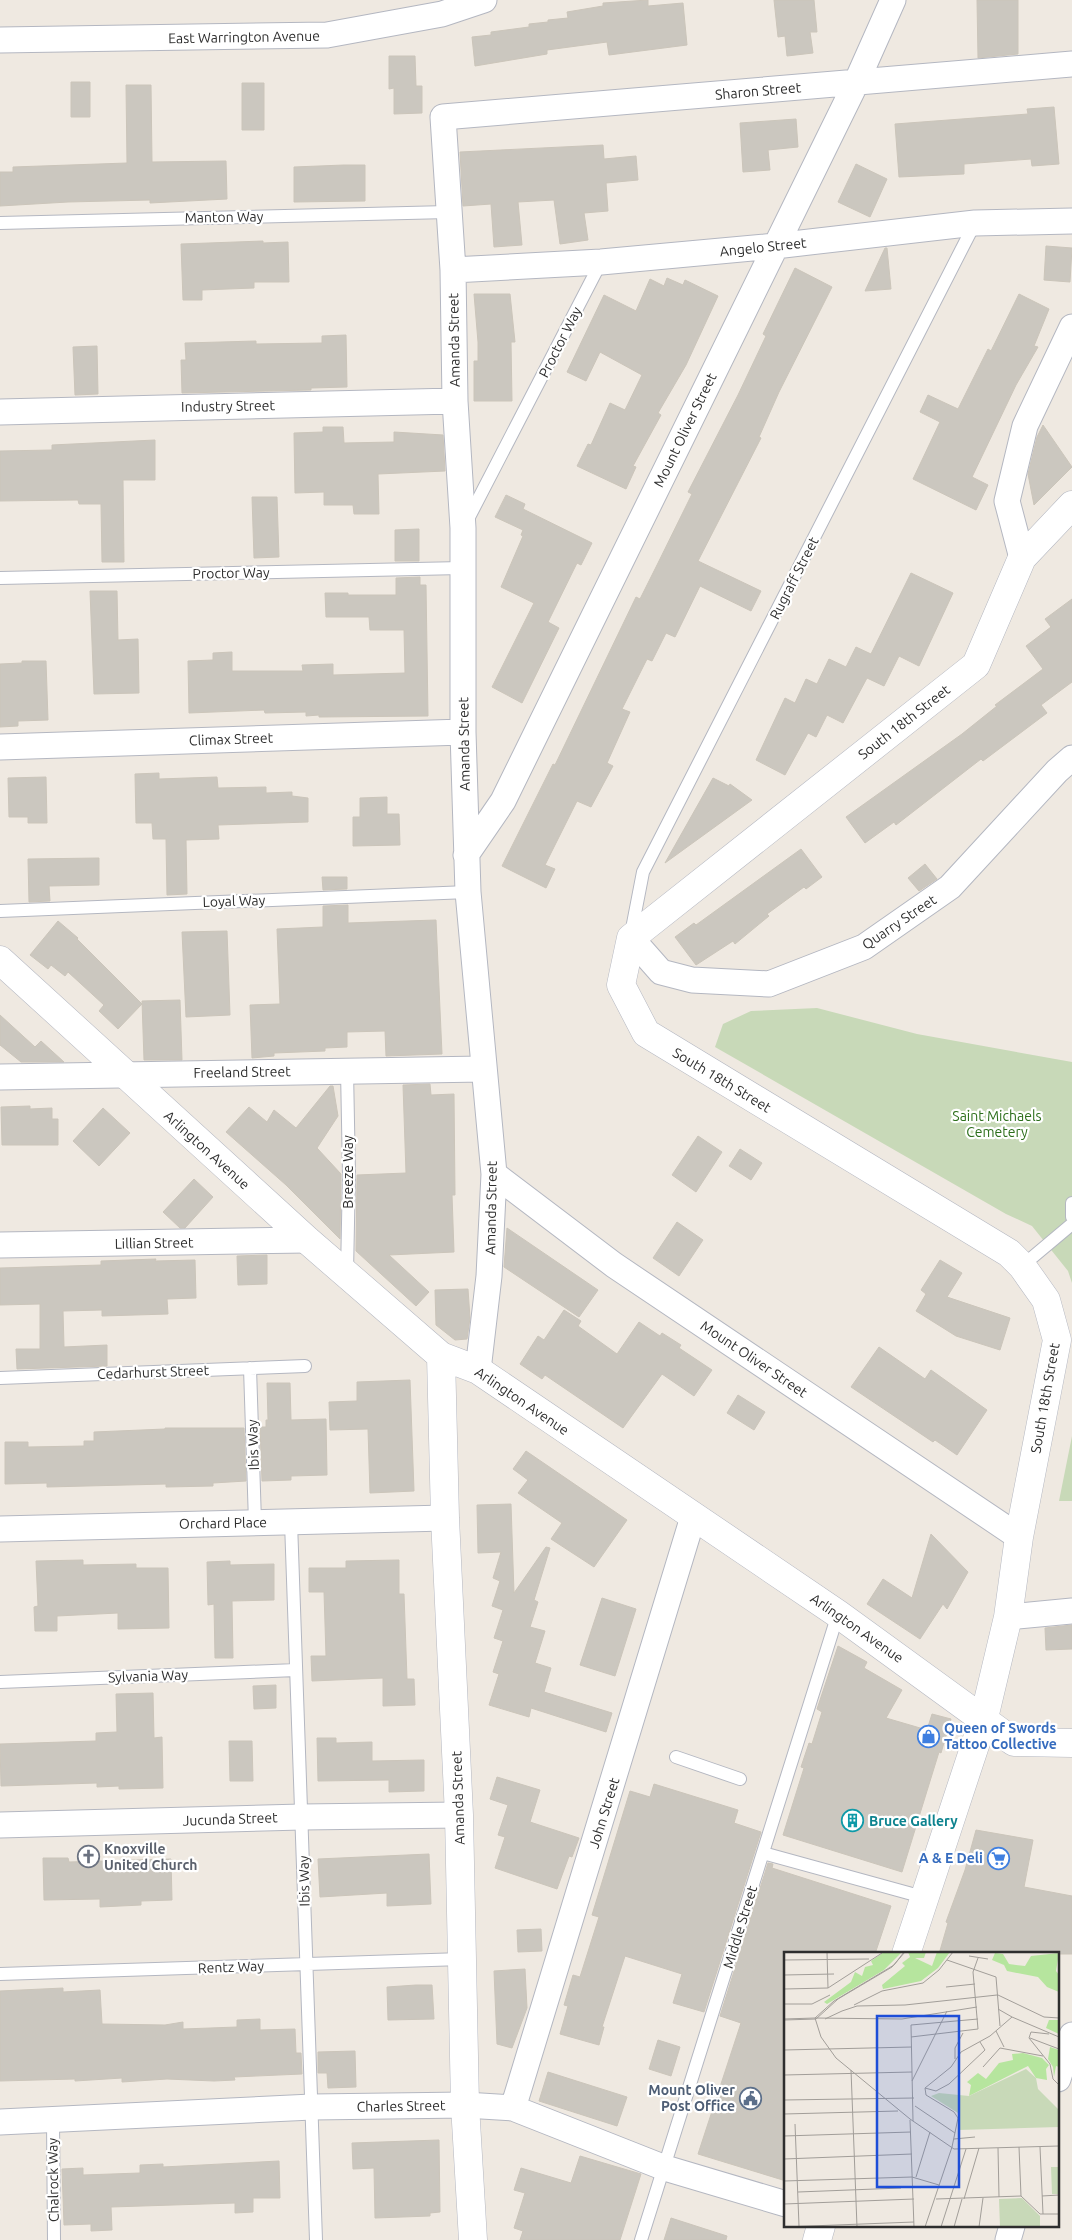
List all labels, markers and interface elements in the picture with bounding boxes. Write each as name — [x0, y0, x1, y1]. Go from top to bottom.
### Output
street label: East Warrington Avenue — [168, 28, 320, 46]
street label: Sharon Street — [714, 79, 802, 103]
street label: Manton Way — [184, 208, 264, 226]
street label: Angelo Street — [719, 234, 808, 260]
street label: Amanda Street — [445, 292, 463, 387]
street label: Proctor Way — [535, 304, 585, 380]
street label: Mount Oliver Street — [650, 370, 720, 490]
street label: Industry Street — [181, 397, 276, 415]
street label: Rugraff Street — [766, 534, 822, 622]
street label: Proctor Way — [192, 564, 270, 582]
street label: South 18th Street — [855, 681, 953, 763]
street label: Amanda Street — [455, 696, 473, 791]
street label: Climax Street — [189, 730, 274, 748]
street label: Quarry Street — [859, 891, 940, 953]
street label: Loyal Way — [202, 892, 266, 910]
street label: South 18th Street — [670, 1044, 774, 1116]
street label: Freeland Street — [193, 1063, 291, 1081]
street label: Arlington Avenue — [161, 1107, 253, 1193]
park label: Saint Michaels Cemetery — [952, 1108, 1042, 1140]
street label: Breeze Way — [340, 1135, 356, 1209]
street label: Amanda Street — [482, 1160, 500, 1255]
street label: Lillian Street — [114, 1234, 194, 1252]
street label: Mount Oliver Street — [698, 1317, 811, 1401]
street label: South 18th Street — [1027, 1341, 1063, 1454]
street label: Cedarhurst Street — [97, 1362, 210, 1382]
street label: Arlington Avenue — [472, 1364, 572, 1438]
street label: Ibis Way — [244, 1419, 262, 1471]
street label: Orchard Place — [179, 1514, 267, 1532]
street label: Arlington Avenue — [808, 1590, 906, 1666]
street label: Sylvania Way — [108, 1667, 188, 1685]
place label: Queen of Swords Tattoo Collective — [944, 1720, 1057, 1752]
shop icon: Queen of Swords Tattoo Collective — [916, 1724, 940, 1748]
street label: Amanda Street — [448, 1750, 468, 1845]
street label: John Street — [586, 1775, 623, 1850]
street label: Jucunda Street — [182, 1809, 278, 1829]
building icon: Bruce Gallery — [841, 1809, 865, 1833]
place label: Bruce Gallery — [869, 1813, 958, 1829]
place label: Knoxville United Church — [104, 1841, 198, 1873]
church icon: Knoxville United Church — [76, 1845, 100, 1869]
supermarket icon: A & E Deli — [987, 1846, 1011, 1870]
place label: A & E Deli — [919, 1850, 983, 1866]
street label: Ibis Way — [296, 1855, 312, 1907]
street label: Middle Street — [720, 1883, 760, 1970]
inset map — [784, 1952, 1060, 2228]
street label: Rentz Way — [198, 1958, 265, 1976]
place label: Mount Oliver Post Office — [648, 2082, 735, 2114]
public building icon: Mount Oliver Post Office — [739, 2086, 763, 2110]
street label: Charles Street — [356, 2097, 446, 2115]
street label: Chalrock Way — [44, 2137, 62, 2222]

